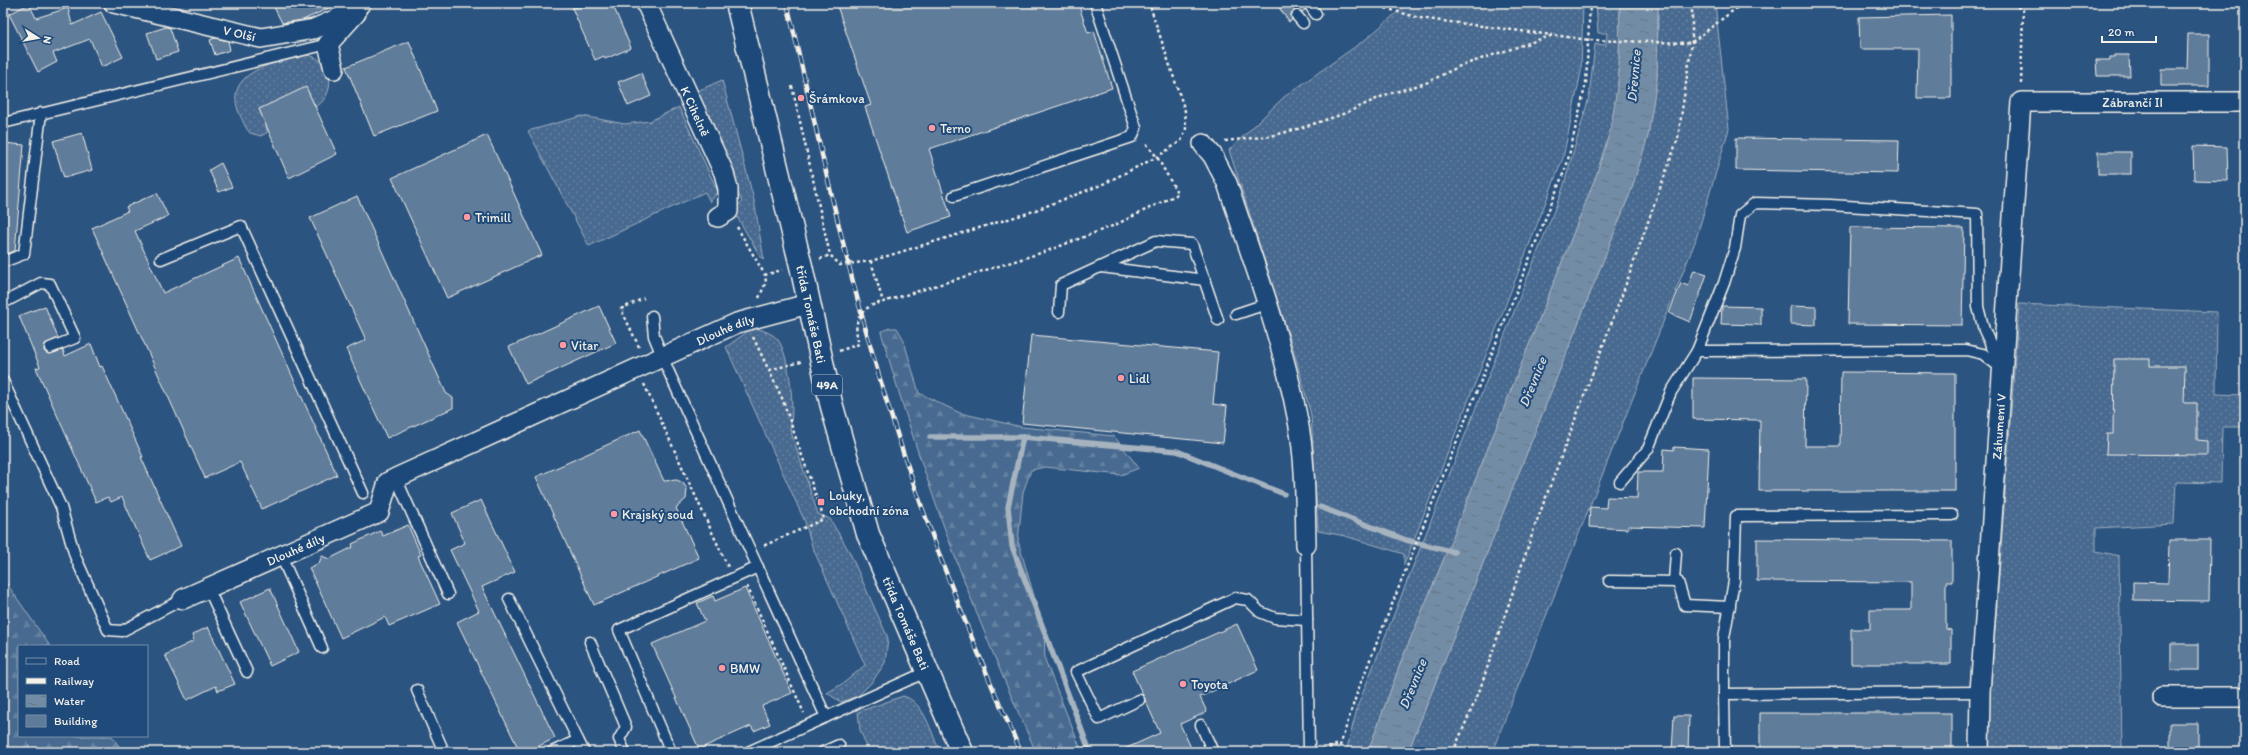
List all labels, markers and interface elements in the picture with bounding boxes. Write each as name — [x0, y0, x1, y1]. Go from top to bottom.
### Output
north arrow — [18, 18, 58, 58]
scale bar — [2102, 18, 2156, 44]
street label: V Olší — [222, 22, 258, 44]
text: 20 m — [2108, 25, 2135, 39]
text: N — [40, 35, 54, 45]
water label: Dřevnice — [1623, 48, 1645, 103]
street label: K Cihelně — [678, 84, 714, 139]
place label: Šrámkova — [809, 91, 865, 106]
marker: Šrámkova — [796, 93, 806, 103]
street label: Zábrančí II — [2102, 95, 2163, 110]
place label: Terno — [940, 121, 971, 136]
marker: Terno — [927, 123, 937, 133]
place label: Trimill — [475, 210, 511, 225]
marker: Trimill — [462, 212, 472, 222]
street label: třída Tomáše Bati — [794, 264, 830, 365]
street label: Dlouhé díly — [694, 311, 756, 348]
place label: Vitar — [571, 338, 598, 353]
marker: Vitar — [558, 340, 568, 350]
water label: Dřevnice — [1515, 353, 1551, 409]
place label: Lidl — [1129, 371, 1150, 386]
marker: Lidl — [1116, 373, 1126, 383]
road number: 49A — [812, 375, 842, 395]
street label: Záhumení V — [1989, 393, 2008, 460]
place label: Louky, obchodní zóna — [829, 488, 909, 518]
marker: Louky, obchodní zóna — [816, 497, 826, 507]
place label: Krajský soud — [622, 507, 694, 522]
marker: Krajský soud — [609, 509, 619, 519]
street label: Dlouhé díly — [264, 530, 327, 569]
street label: třída Tomáše Bati — [880, 574, 933, 672]
legend — [18, 645, 148, 737]
text: Road — [54, 654, 80, 668]
water label: Dřevnice — [1395, 655, 1431, 711]
place label: BMW — [730, 661, 760, 676]
marker: BMW — [717, 663, 727, 673]
text: Railway — [54, 674, 94, 688]
place label: Toyota — [1191, 677, 1228, 692]
marker: Toyota — [1178, 679, 1188, 689]
text: Water — [54, 694, 85, 708]
text: Building — [54, 714, 98, 728]

